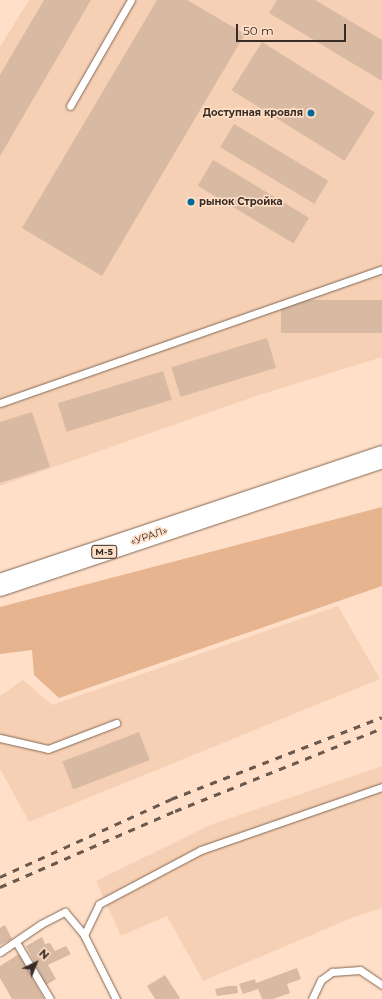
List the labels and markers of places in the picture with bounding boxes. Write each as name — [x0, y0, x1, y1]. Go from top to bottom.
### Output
place label: Доступная кровля — [203, 107, 303, 119]
marker: Доступная кровля — [306, 108, 316, 118]
place label: рынок Стройка — [199, 196, 283, 208]
marker: рынок Стройка — [186, 197, 196, 207]

